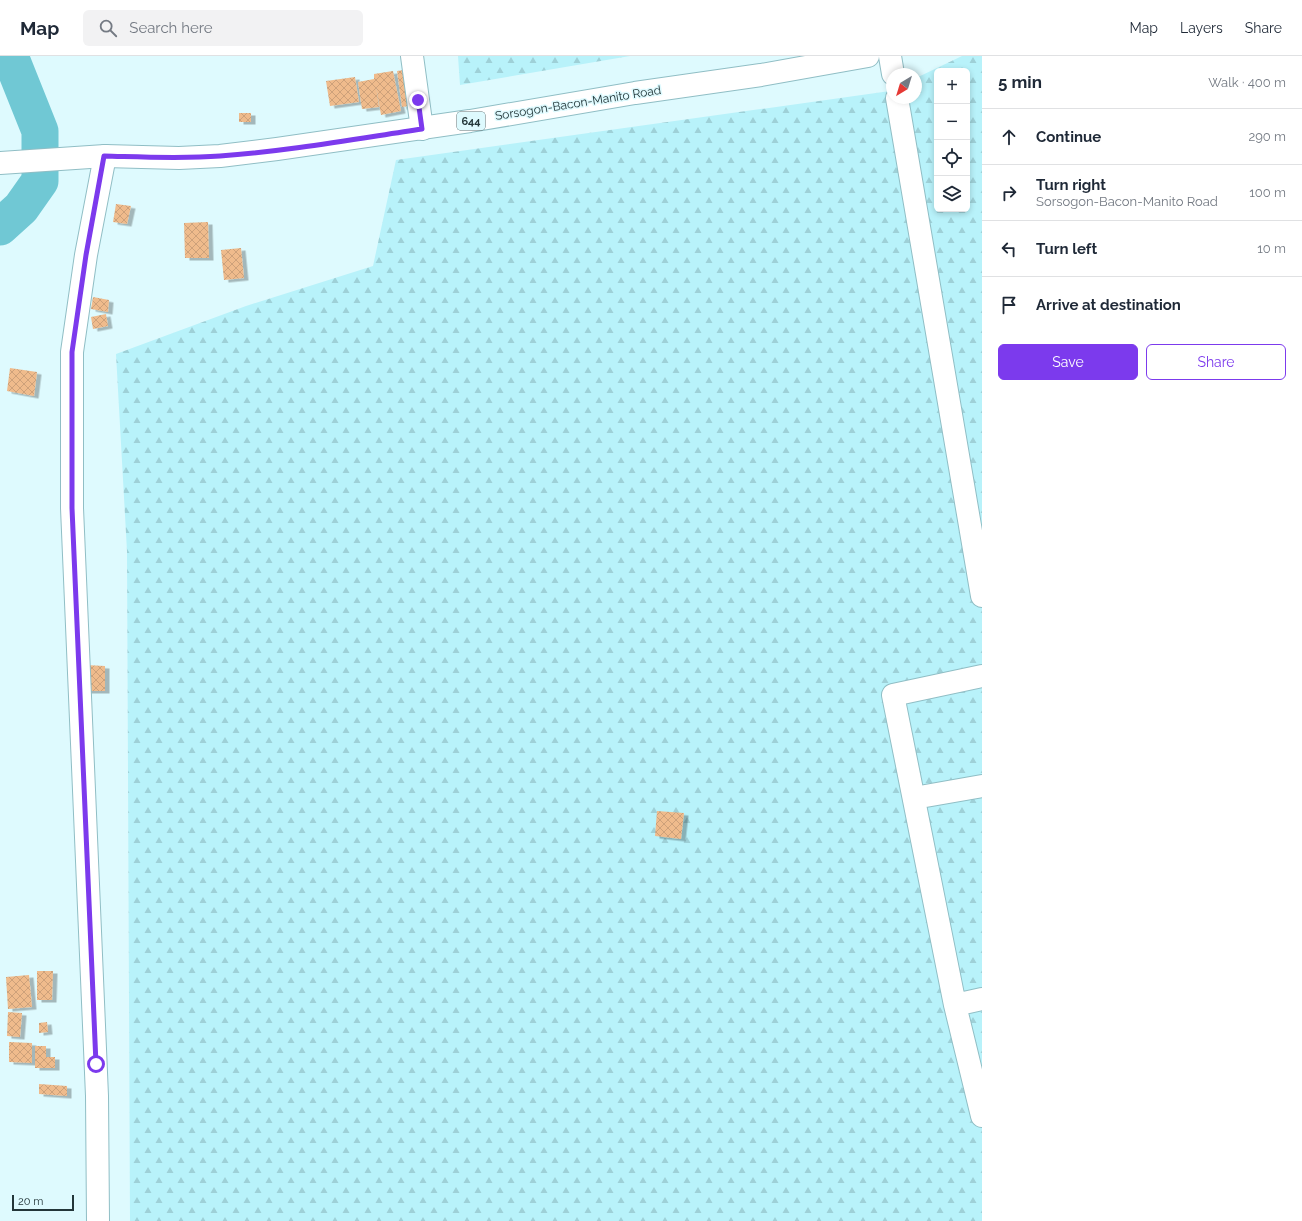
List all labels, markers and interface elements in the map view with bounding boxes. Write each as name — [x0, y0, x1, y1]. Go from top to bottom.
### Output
search box — [83, 10, 363, 46]
text: Map — [20, 17, 59, 39]
icon: search — [97, 17, 119, 39]
text: Search here — [129, 19, 213, 37]
text: Map — [1130, 20, 1158, 36]
text: Layers — [1180, 20, 1223, 36]
text: Share — [1245, 20, 1282, 36]
north arrow — [886, 68, 922, 104]
map controls — [934, 68, 970, 212]
button: + — [934, 68, 970, 104]
text: 5 min — [998, 72, 1042, 92]
text: Walk · 400 m — [1208, 75, 1286, 90]
street label: Sorsogon-Bacon-Manito Road — [494, 83, 662, 123]
route end — [409, 91, 427, 109]
button: − — [934, 104, 970, 140]
road number: 644 — [457, 112, 485, 130]
icon: ahead — [998, 126, 1020, 148]
text: Continue — [1036, 128, 1101, 146]
text: 290 m — [1248, 129, 1286, 144]
button: locate — [934, 140, 970, 176]
button: layers — [934, 176, 970, 212]
text: Turn right — [1036, 176, 1106, 194]
icon: right — [998, 182, 1020, 204]
text: 100 m — [1249, 185, 1286, 200]
text: Sorsogon-Bacon-Manito Road — [1036, 194, 1218, 209]
icon: left — [998, 238, 1020, 260]
text: Turn left — [1036, 240, 1097, 258]
text: 10 m — [1257, 241, 1286, 256]
icon: arrive — [998, 294, 1020, 316]
text: Arrive at destination — [1036, 296, 1181, 314]
button: Save — [998, 344, 1138, 380]
button: Share — [1146, 344, 1286, 380]
route start — [87, 1055, 105, 1073]
scale bar — [12, 1193, 74, 1212]
text: 20 m — [18, 1195, 43, 1208]

